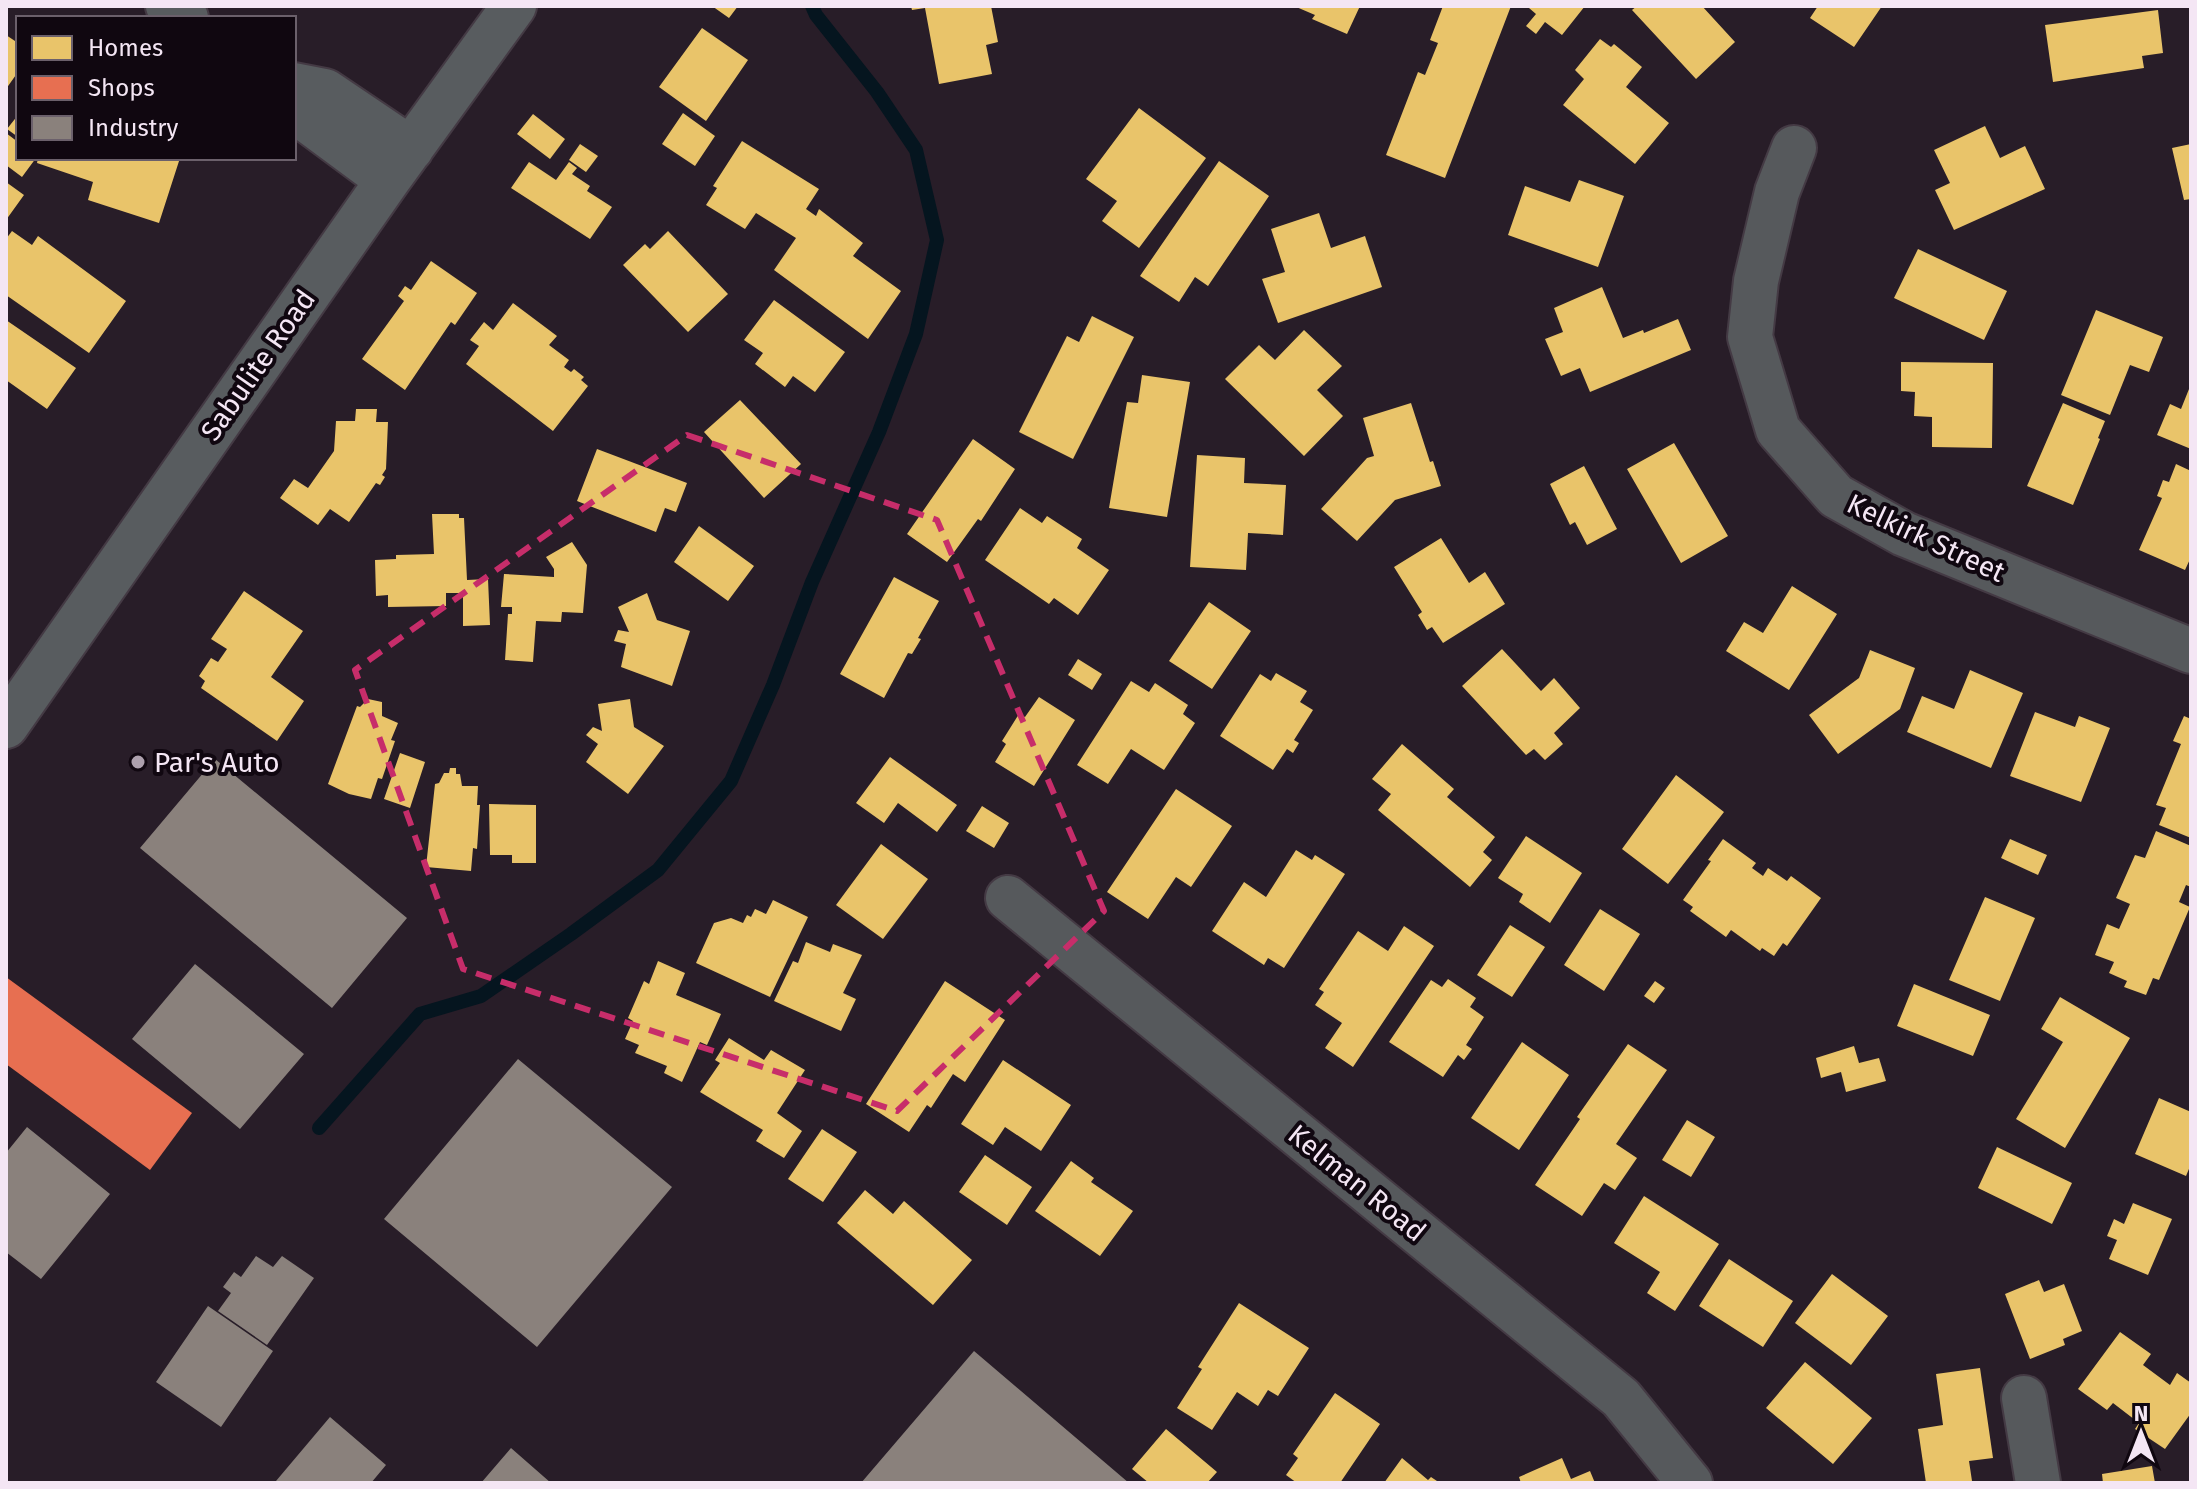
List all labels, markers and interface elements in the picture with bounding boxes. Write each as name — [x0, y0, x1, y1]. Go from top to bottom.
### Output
legend — [16, 16, 296, 160]
text: Homes — [88, 34, 163, 62]
text: Shops — [88, 74, 155, 102]
text: Industry — [88, 114, 179, 142]
street label: Sabulite Road — [194, 283, 322, 447]
street label: Kelkirk Street — [1842, 487, 2011, 589]
place label: Par's Auto — [154, 746, 280, 779]
marker: Par's Auto — [129, 753, 147, 771]
street label: Kelman Road — [1282, 1118, 1432, 1248]
north arrow — [2101, 1393, 2181, 1473]
text: N — [2134, 1400, 2148, 1427]

